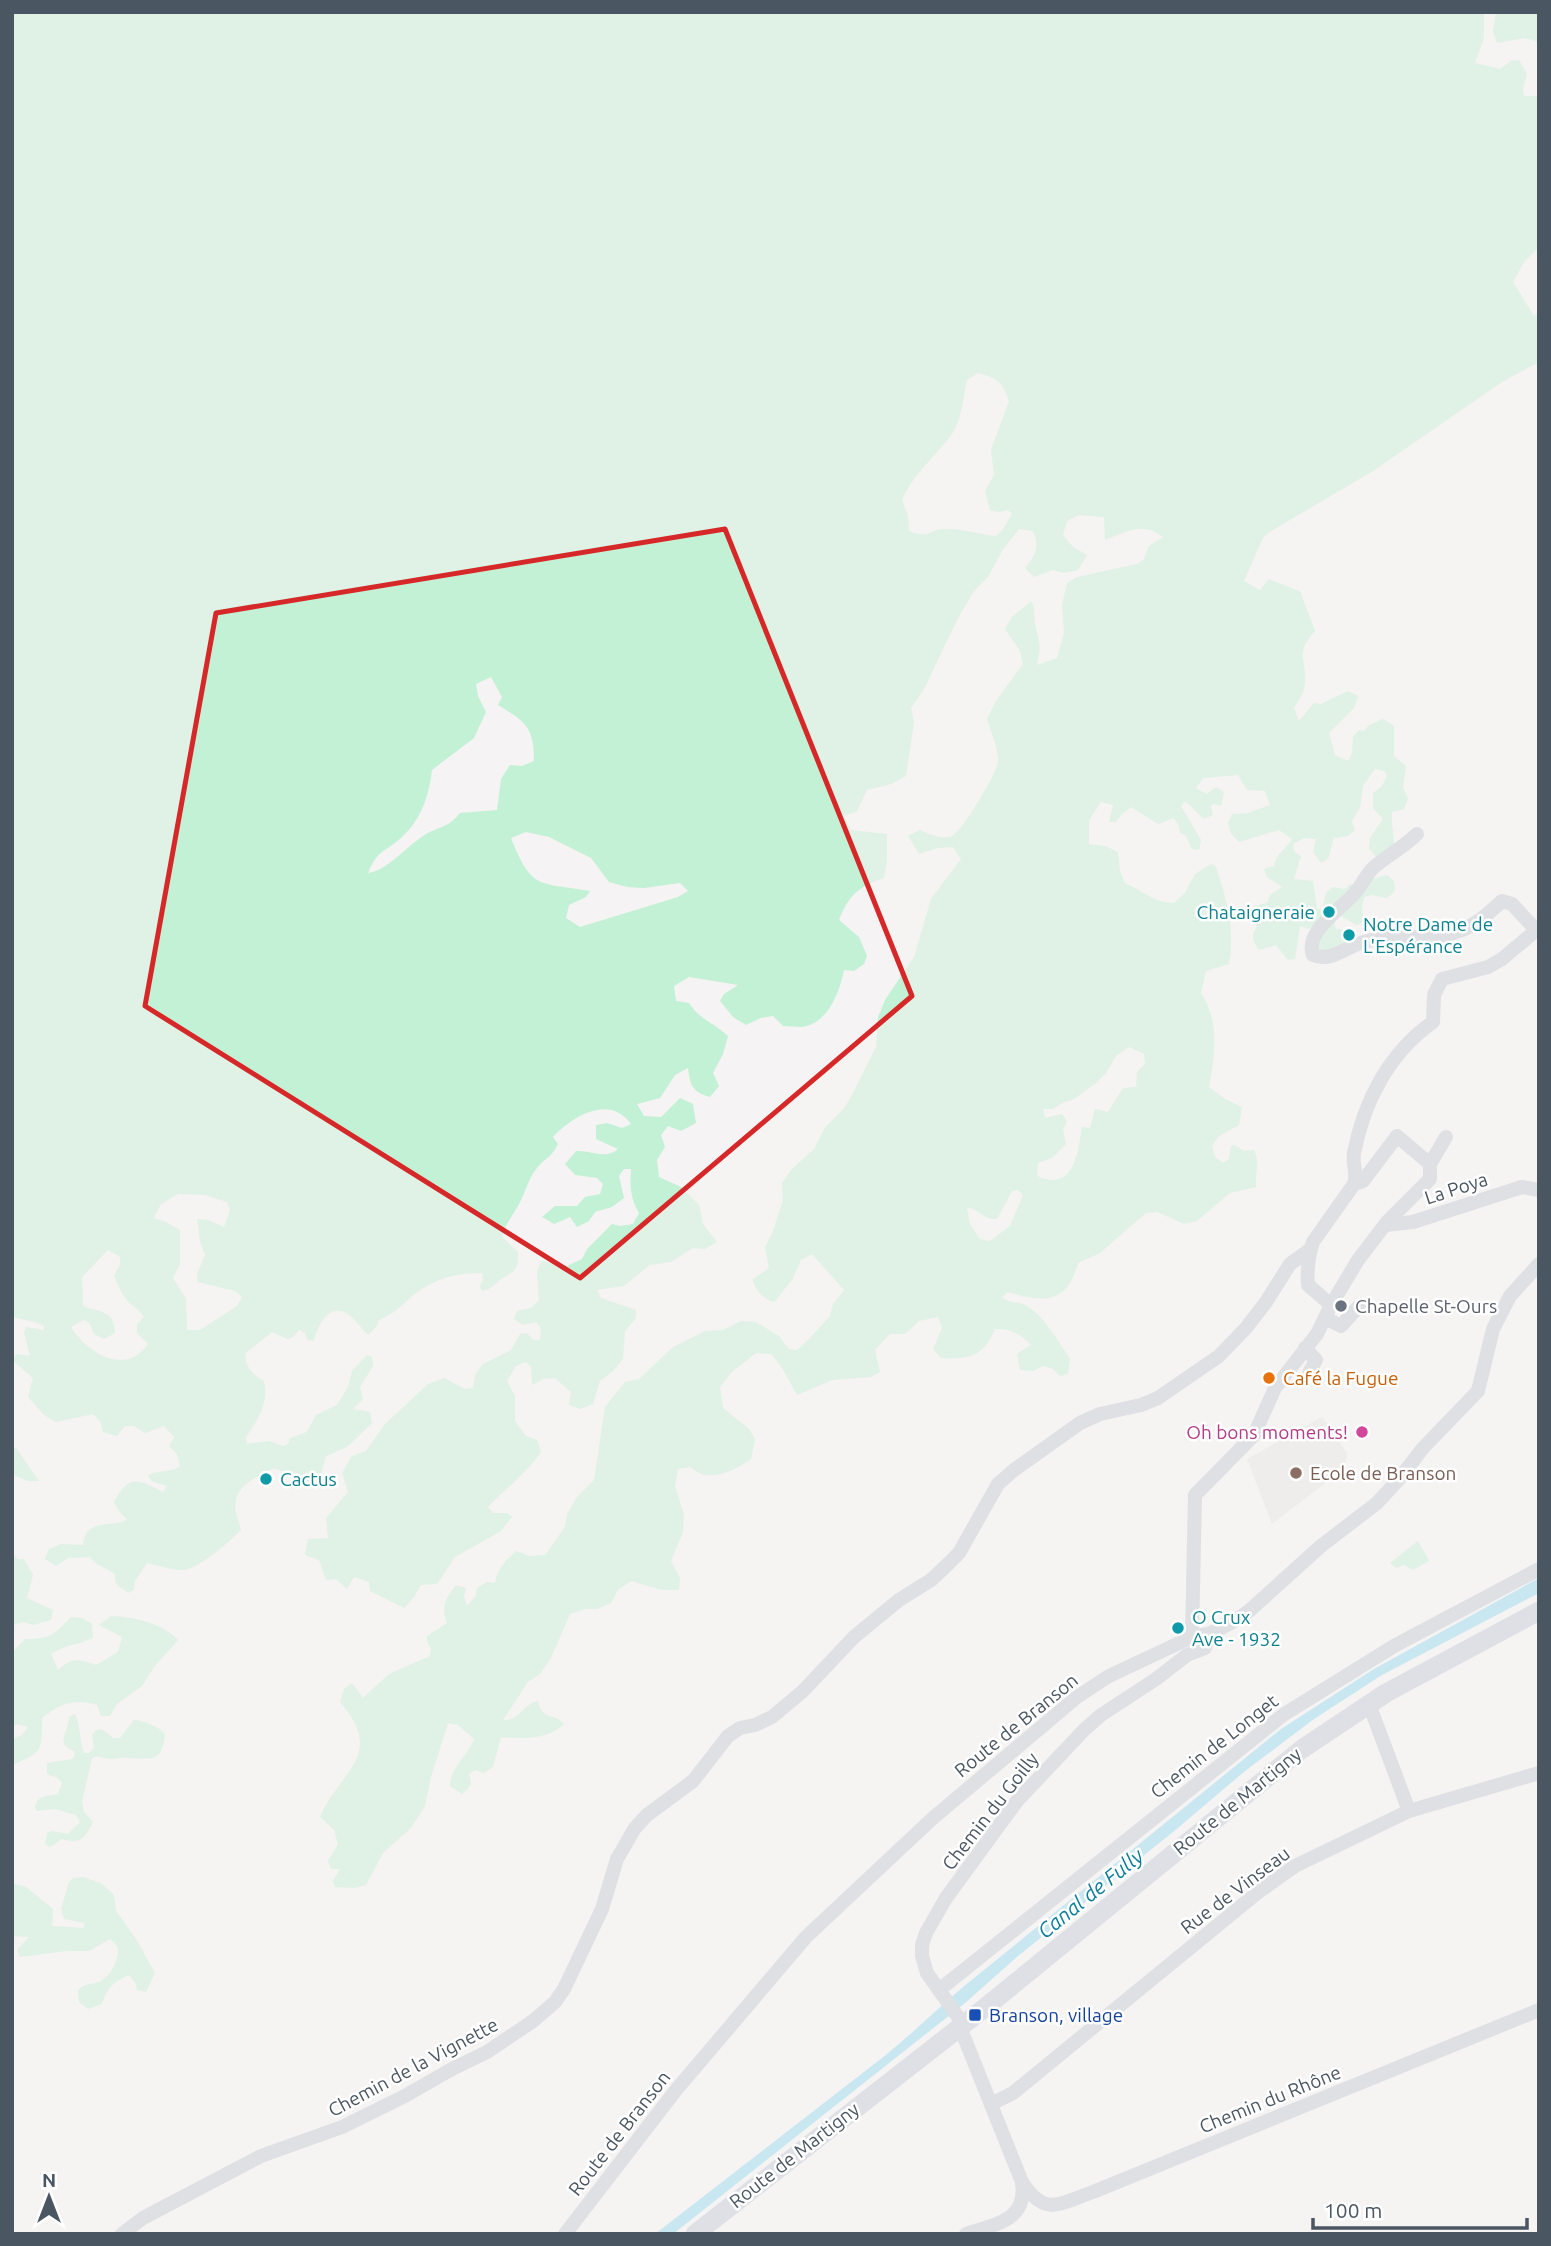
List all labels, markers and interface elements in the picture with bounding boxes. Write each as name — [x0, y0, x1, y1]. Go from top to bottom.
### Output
place label: Chataigneraie — [1197, 901, 1315, 923]
marker: Chataigneraie — [1321, 904, 1337, 920]
place label: Notre Dame de L'Espérance — [1363, 913, 1493, 957]
marker: Notre Dame de L'Espérance — [1341, 927, 1357, 943]
street label: La Poya — [1422, 1168, 1490, 1208]
place label: Chapelle St-Ours — [1355, 1295, 1497, 1317]
marker: Chapelle St-Ours — [1333, 1298, 1349, 1314]
place label: Café la Fugue — [1283, 1367, 1398, 1389]
marker: Café la Fugue — [1261, 1370, 1277, 1386]
place label: Oh bons moments! — [1186, 1421, 1348, 1443]
marker: Oh bons moments! — [1354, 1424, 1370, 1440]
place label: Ecole de Branson — [1310, 1462, 1456, 1484]
marker: Ecole de Branson — [1288, 1465, 1304, 1481]
place label: Cactus — [280, 1468, 337, 1490]
marker: Cactus — [258, 1471, 274, 1487]
place label: O Crux Ave - 1932 — [1192, 1606, 1281, 1650]
marker: O Crux Ave - 1932 — [1170, 1620, 1186, 1636]
street label: Route de Branson — [950, 1669, 1082, 1781]
street label: Chemin de Longet — [1146, 1689, 1283, 1803]
street label: Route de Martigny — [1169, 1743, 1305, 1859]
street label: Chemin du Goilly — [937, 1748, 1043, 1874]
street label: Rue de Vinseau — [1176, 1842, 1294, 1938]
water label: Canal de Fully — [1032, 1843, 1148, 1943]
place label: Branson, village — [989, 2004, 1123, 2026]
marker: Branson, village — [967, 2007, 983, 2023]
street label: Chemin de la Vignette — [324, 2013, 502, 2121]
street label: Chemin du Rhône — [1196, 2061, 1344, 2137]
street label: Route de Branson — [564, 2066, 674, 2200]
street label: Route de Martigny — [725, 2098, 863, 2212]
north arrow — [14, 2162, 84, 2232]
text: N — [42, 2169, 56, 2191]
scale bar — [1313, 2186, 1526, 2230]
text: 100 m — [1324, 2198, 1382, 2222]

